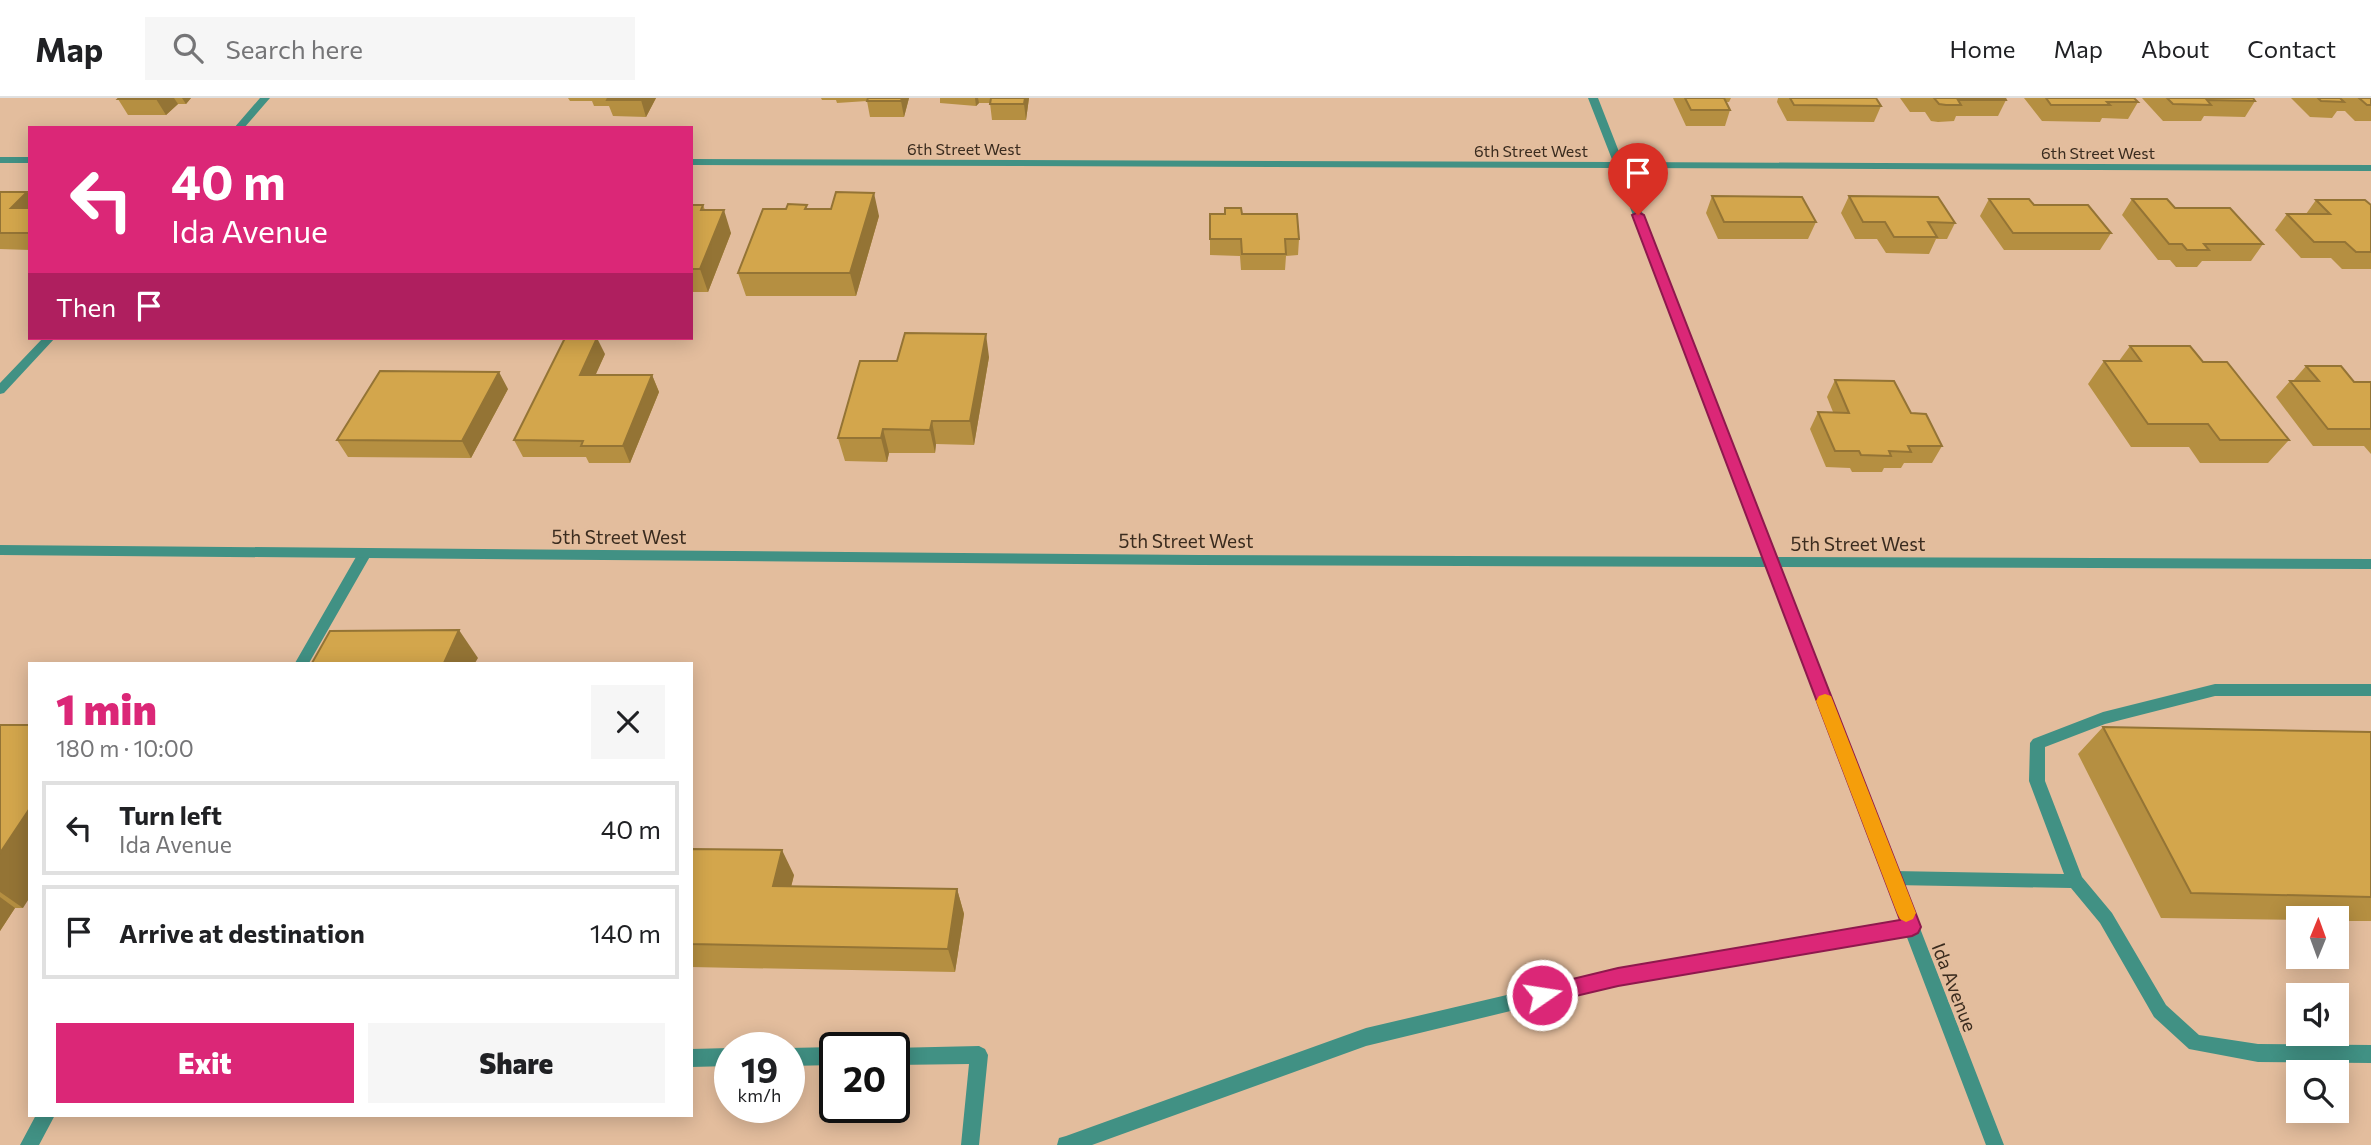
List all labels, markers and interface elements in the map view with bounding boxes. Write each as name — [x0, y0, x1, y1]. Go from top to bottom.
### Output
search box — [145, 17, 635, 80]
text: Map — [35, 28, 103, 69]
icon: search — [169, 29, 207, 67]
text: Search here — [225, 33, 363, 64]
text: Home — [1950, 34, 2016, 63]
text: Map — [2054, 34, 2103, 63]
text: About — [2141, 34, 2209, 63]
text: Contact — [2247, 34, 2336, 63]
street label: 6th Street West — [907, 139, 1022, 158]
street label: 6th Street West — [1474, 141, 1589, 160]
pin — [1608, 143, 1668, 215]
street label: 6th Street West — [2041, 143, 2156, 162]
text: 40 m — [171, 150, 286, 210]
icon: left — [56, 154, 147, 245]
icon: arrive — [1619, 154, 1657, 192]
text: Ida Avenue — [171, 210, 328, 250]
icon: arrive — [130, 287, 168, 325]
text: Then — [56, 291, 116, 322]
street label: 5th Street West — [551, 525, 687, 548]
street label: 5th Street West — [1118, 529, 1254, 552]
street label: 5th Street West — [1790, 532, 1926, 555]
text: 1 min — [56, 682, 157, 734]
button: close — [591, 685, 665, 759]
text: 180 m · 10:00 — [56, 734, 194, 762]
text: Turn left — [119, 799, 222, 830]
icon: left — [60, 809, 98, 847]
text: 40 m — [601, 813, 661, 844]
text: Ida Avenue — [119, 830, 232, 858]
north arrow — [2286, 906, 2348, 970]
map controls — [2286, 906, 2349, 1123]
icon: arrive — [60, 913, 98, 951]
text: Arrive at destination — [119, 917, 365, 948]
text: 140 m — [590, 917, 661, 948]
street label: Ida Avenue — [1928, 939, 1982, 1035]
position arrow — [1505, 958, 1579, 1032]
button: sound — [2286, 983, 2349, 1046]
button: Exit — [56, 1023, 354, 1103]
button: Share — [368, 1023, 665, 1103]
speed limit sign: 20 — [819, 1032, 910, 1123]
text: 19 — [741, 1047, 778, 1090]
button: search — [2286, 1060, 2349, 1123]
text: km/h — [738, 1084, 781, 1106]

